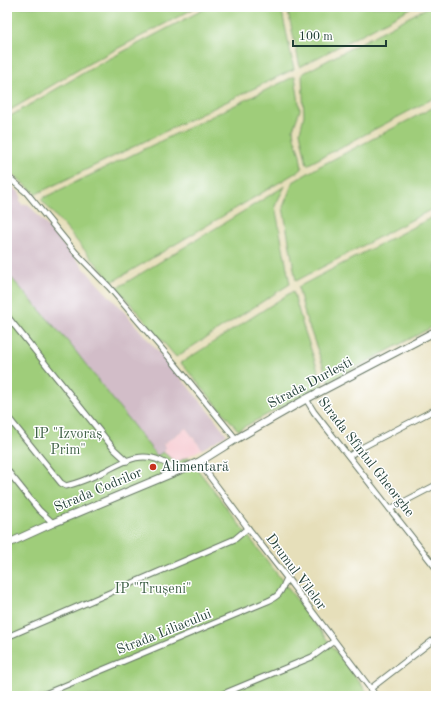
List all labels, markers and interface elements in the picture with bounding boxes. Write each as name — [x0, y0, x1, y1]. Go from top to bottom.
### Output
scale bar — [293, 22, 386, 48]
text: 100 m — [299, 31, 333, 43]
street label: Strada Durlești — [265, 355, 355, 411]
street label: Strada Sfîntul Gheorghe — [315, 394, 417, 520]
park label: IP "Izvoraș Prim" — [34, 427, 102, 457]
place label: Alimentară — [161, 460, 229, 474]
marker: Alimentară — [148, 462, 158, 472]
street label: Strada Codrilor — [52, 465, 144, 515]
street label: Drumul Vilelor — [263, 531, 329, 613]
park label: IP "Trușeni" — [114, 582, 192, 596]
street label: Strada Liliacului — [115, 607, 213, 657]

